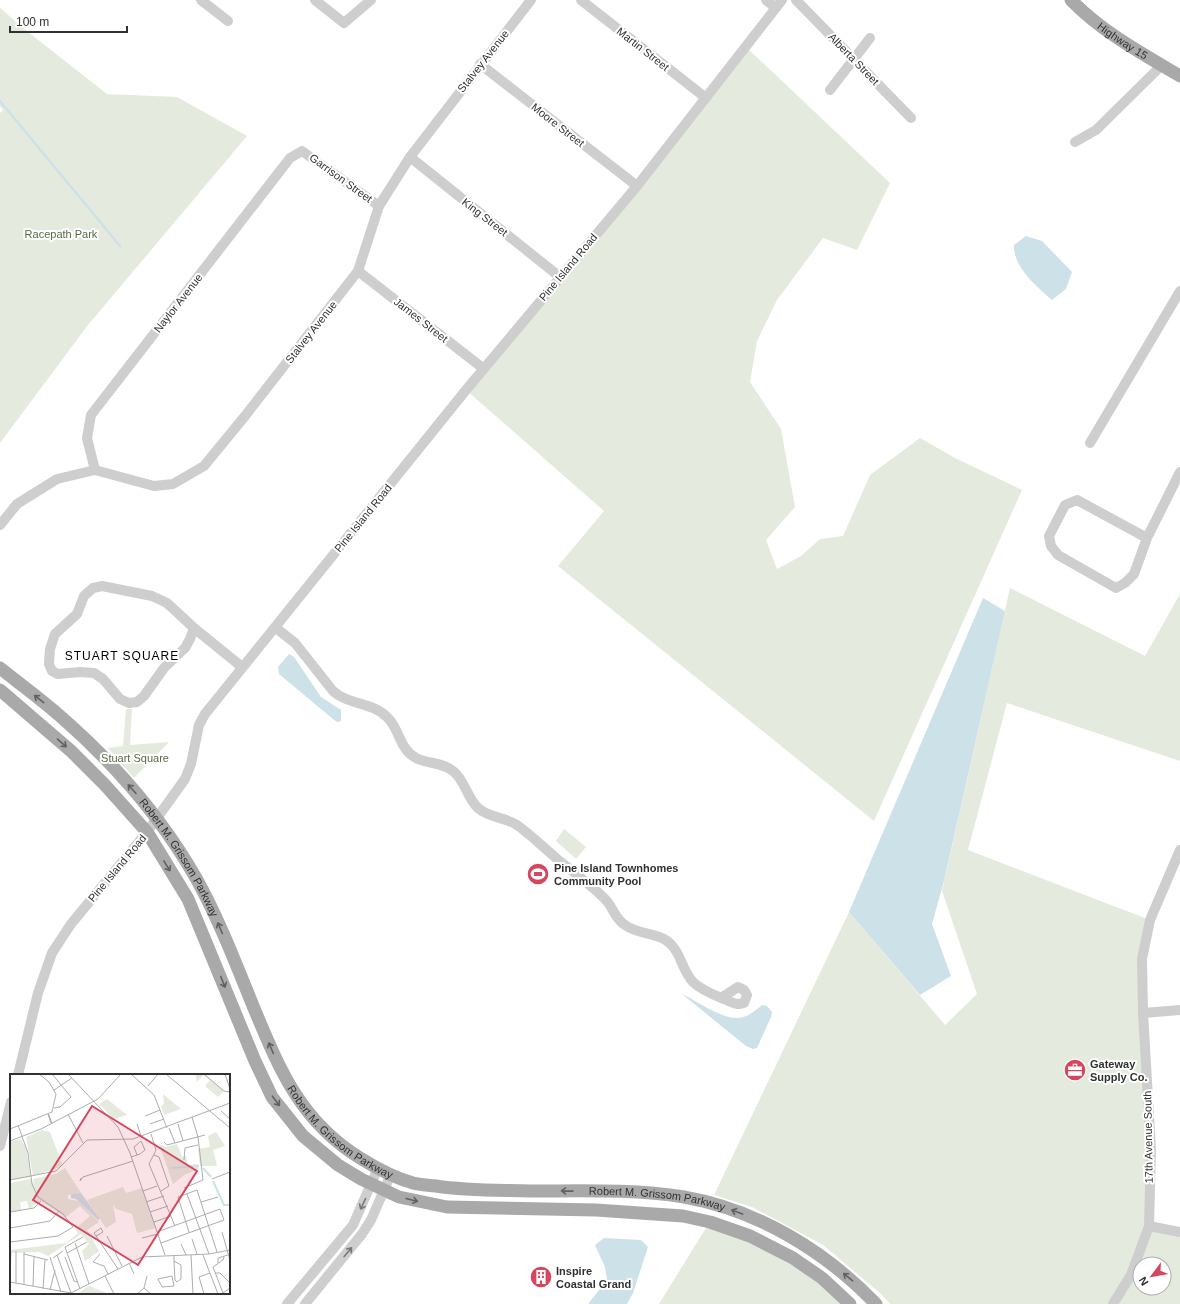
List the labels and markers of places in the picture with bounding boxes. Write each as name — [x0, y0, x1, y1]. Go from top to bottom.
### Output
sports icon: Pine Island Townhomes Community Pool — [525, 861, 551, 887]
place label: Pine Island Townhomes Community Pool — [554, 862, 678, 887]
office icon: Gateway Supply Co. — [1062, 1057, 1088, 1083]
place label: Gateway Supply Co. — [1090, 1058, 1147, 1083]
building icon: Inspire Coastal Grand — [528, 1264, 554, 1290]
place label: Inspire Coastal Grand — [556, 1265, 631, 1290]

